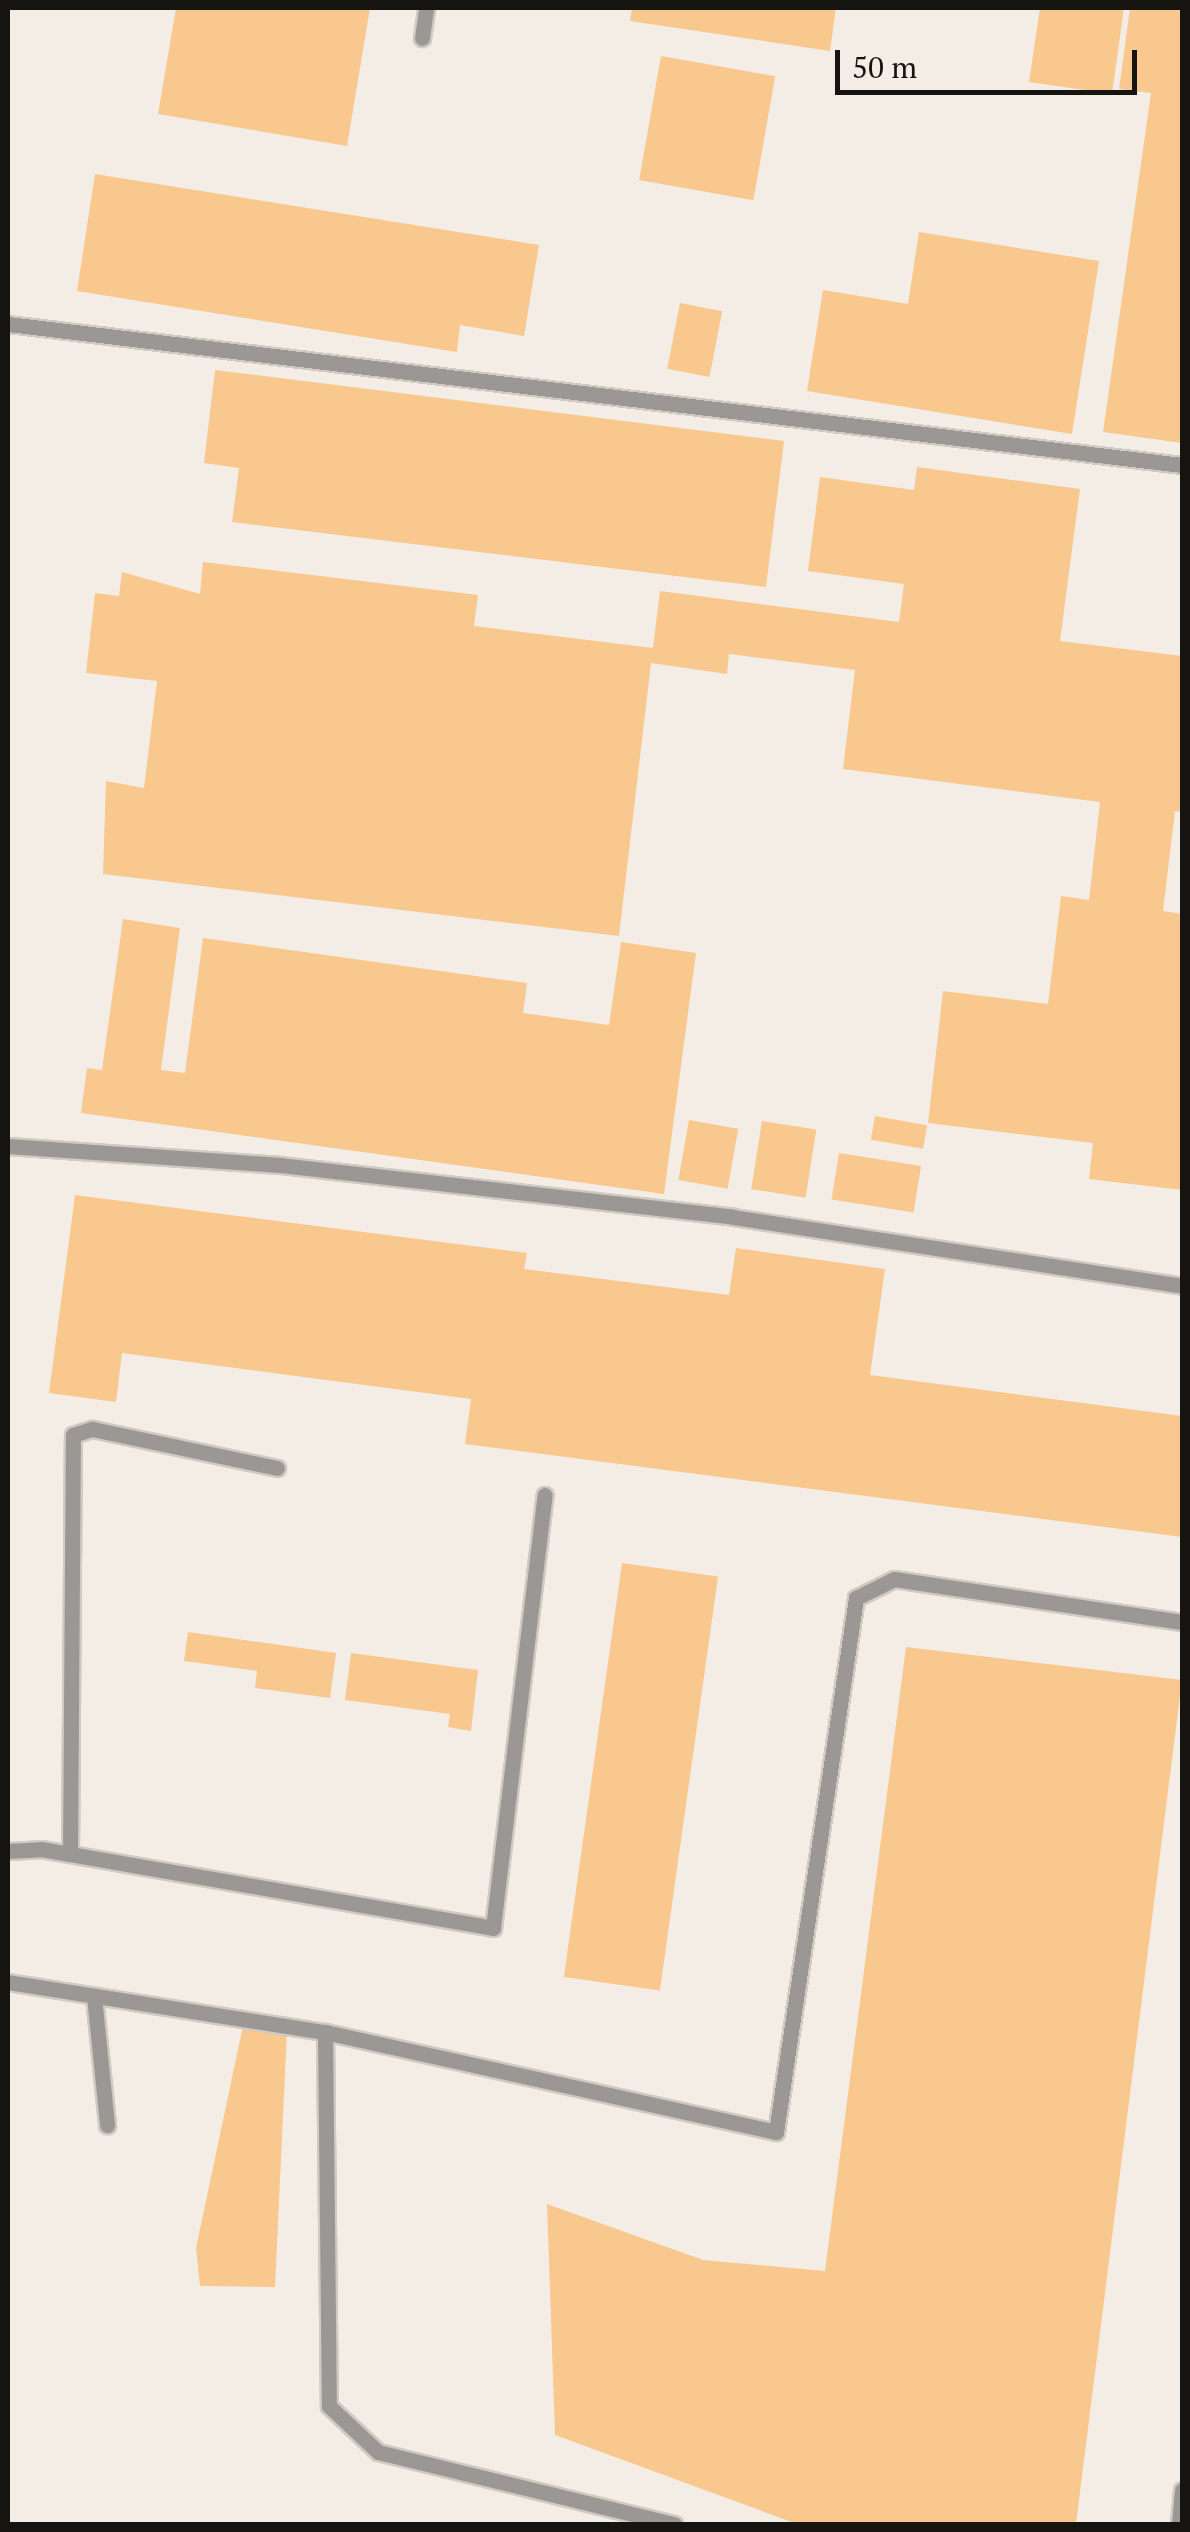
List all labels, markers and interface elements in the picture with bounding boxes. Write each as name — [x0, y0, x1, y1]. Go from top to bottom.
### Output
scale bar — [840, 30, 1142, 92]
text: 50 m — [852, 47, 917, 87]

